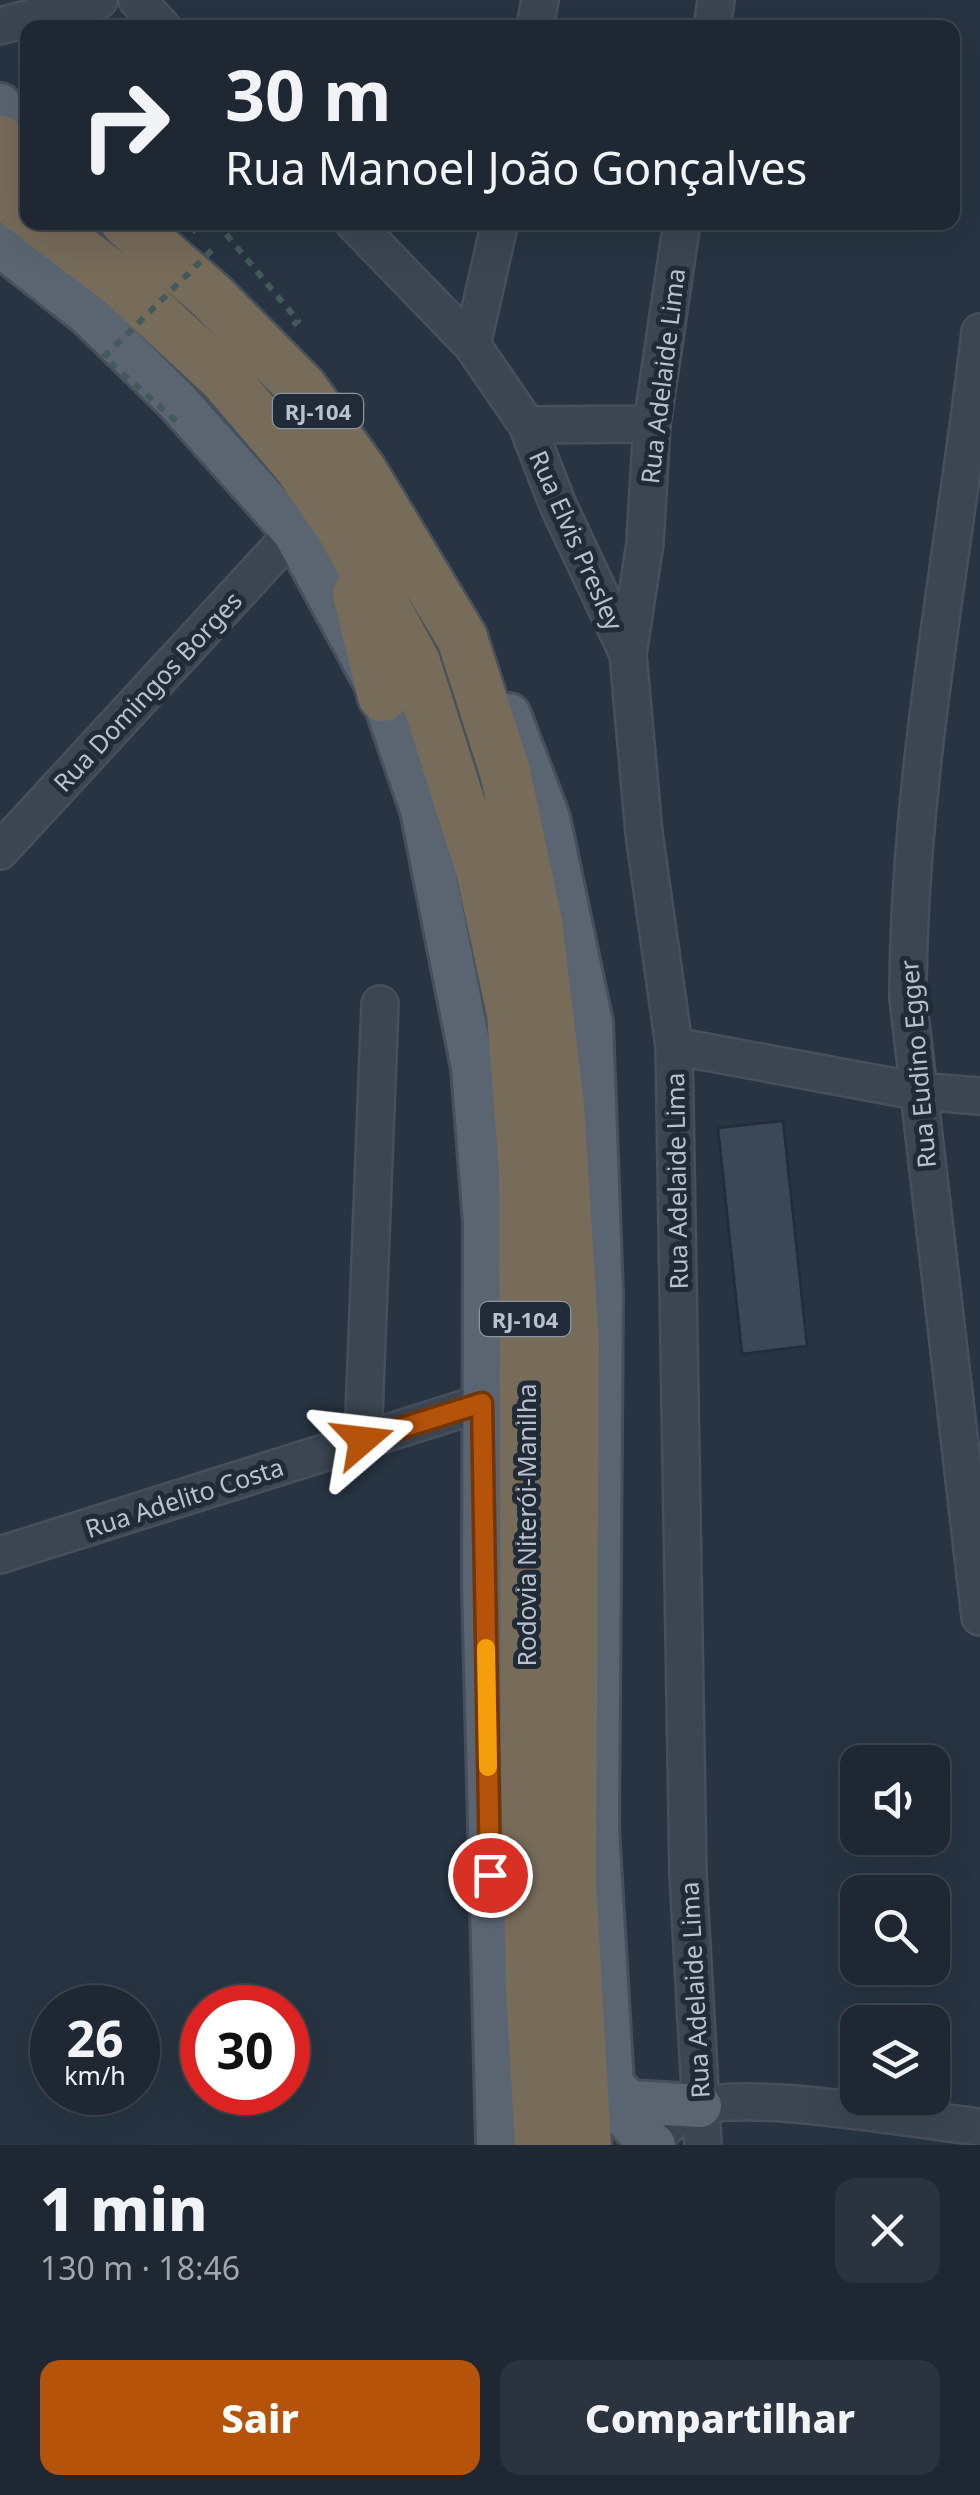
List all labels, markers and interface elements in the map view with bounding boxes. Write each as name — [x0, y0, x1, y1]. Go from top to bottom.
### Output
text: 30 m — [225, 46, 392, 142]
icon: right — [60, 60, 190, 190]
text: Rua Manoel João Gonçalves — [225, 137, 807, 198]
street label: Rua Adelaide Lima — [632, 266, 692, 486]
road number: RJ-104 — [273, 394, 363, 428]
street label: Rua Elvis Presley — [522, 445, 632, 635]
street label: Rua Domingos Borges — [45, 584, 249, 798]
street label: Rua Eudino Egger — [891, 958, 943, 1170]
street label: Rua Adelaide Lima — [657, 1072, 695, 1290]
road number: RJ-104 — [480, 1302, 570, 1336]
street label: Rodovia Niterói-Manilha — [509, 1384, 543, 1666]
position arrow — [311, 1388, 415, 1492]
street label: Rua Adelito Costa — [81, 1449, 287, 1545]
map controls — [840, 1745, 950, 2115]
button: sound — [840, 1745, 950, 1855]
pin — [448, 1833, 533, 1918]
icon: arrive — [463, 1848, 518, 1903]
button: search — [840, 1875, 950, 1985]
street label: Rua Adelaide Lima — [671, 1881, 717, 2099]
speed limit sign: 30 — [180, 1985, 310, 2115]
text: 26 — [66, 2004, 124, 2072]
button: layers — [840, 2005, 950, 2115]
text: km/h — [64, 2058, 126, 2092]
text: 1 min — [40, 2167, 208, 2249]
button: close — [835, 2178, 940, 2283]
text: 130 m · 18:46 — [40, 2246, 240, 2289]
button: Sair — [40, 2360, 480, 2475]
button: Compartilhar — [500, 2360, 940, 2475]

